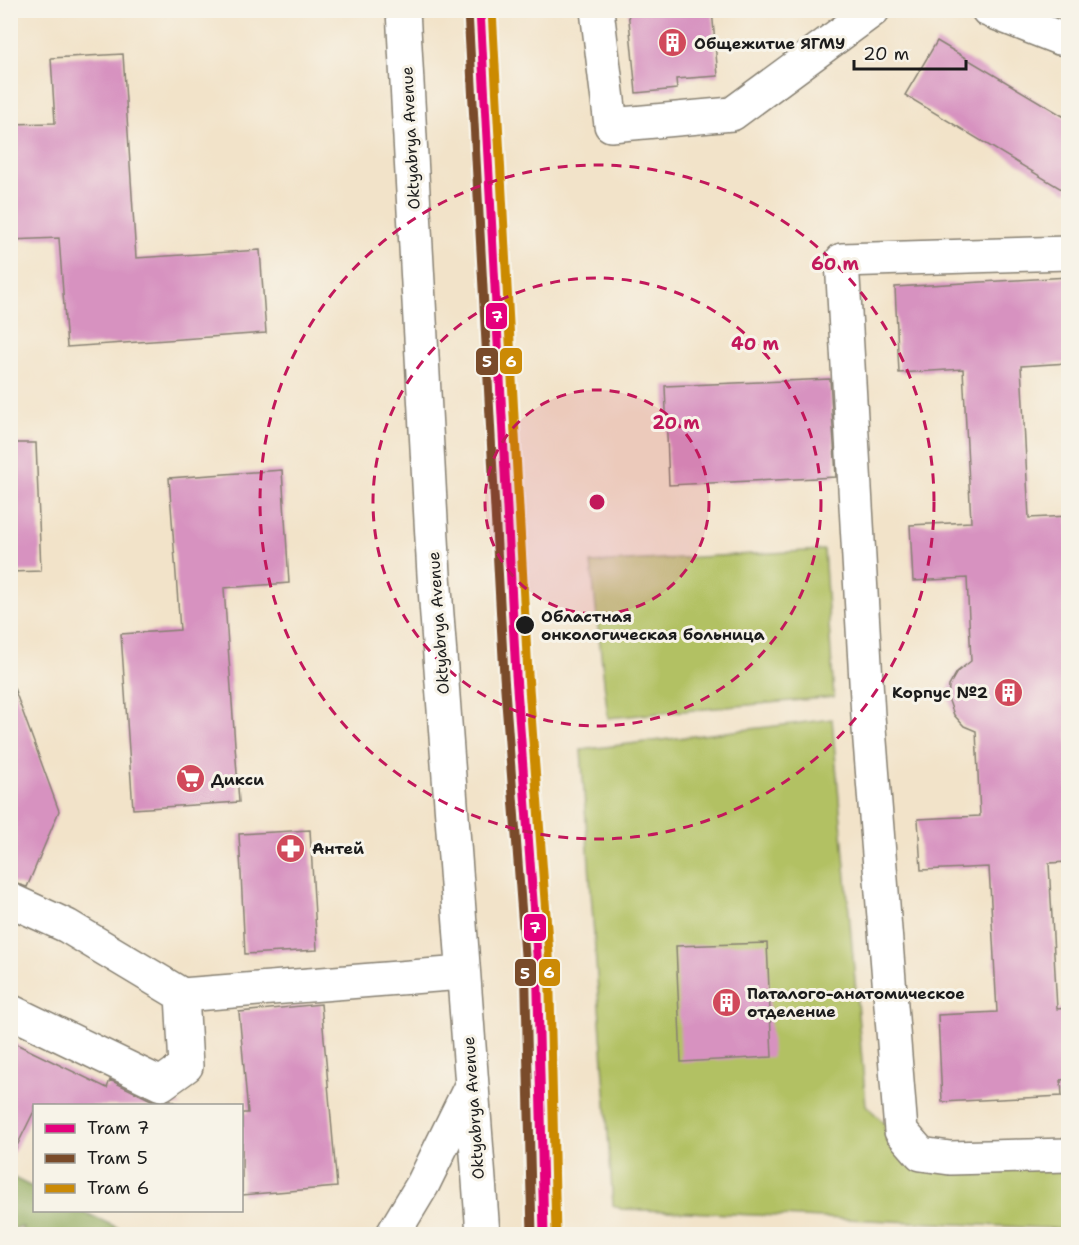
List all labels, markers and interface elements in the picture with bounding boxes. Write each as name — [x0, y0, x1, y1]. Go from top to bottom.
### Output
building icon: Общежитие ЯГМУ — [657, 27, 689, 59]
place label: Общежитие ЯГМУ — [694, 33, 845, 54]
scale bar — [854, 33, 966, 71]
text: 20 m — [863, 42, 909, 66]
street label: Oktyabrya Avenue — [396, 66, 425, 210]
text: 60 m — [811, 252, 859, 276]
line badge: 7 — [485, 302, 508, 330]
text: 7 — [491, 306, 503, 327]
text: 40 m — [731, 332, 779, 356]
line badge: 5 — [475, 347, 499, 376]
line badge: 6 — [499, 347, 523, 375]
text: 5 — [482, 351, 492, 372]
text: 6 — [505, 351, 517, 372]
text: 20 m — [652, 411, 700, 435]
centre of rings — [587, 492, 607, 512]
street label: Oktyabrya Avenue — [423, 551, 454, 695]
place label: Областная онкологическая больница — [541, 606, 765, 645]
marker: Областная онкологическая больница — [514, 614, 536, 636]
building icon: Корпус №2 — [993, 676, 1025, 708]
place label: Корпус №2 — [892, 682, 988, 703]
supermarket icon: Дикси — [174, 763, 206, 795]
place label: Дикси — [211, 769, 264, 790]
pharmacy icon: Антей — [275, 832, 307, 864]
place label: Антей — [312, 838, 364, 859]
line badge: 7 — [523, 913, 547, 942]
text: 7 — [529, 917, 541, 938]
line badge: 5 — [514, 958, 537, 987]
line badge: 6 — [538, 958, 561, 987]
text: 6 — [543, 962, 555, 983]
text: 5 — [520, 963, 530, 984]
place label: Паталого-анатомическое отделение — [747, 983, 965, 1022]
building icon: Паталого-анатомическое отделение — [710, 986, 742, 1018]
street label: Oktyabrya Avenue — [458, 1036, 489, 1180]
legend — [33, 1104, 243, 1212]
text: Tram 7 — [87, 1116, 149, 1140]
text: Tram 5 — [87, 1146, 148, 1170]
text: Tram 6 — [87, 1176, 149, 1200]

